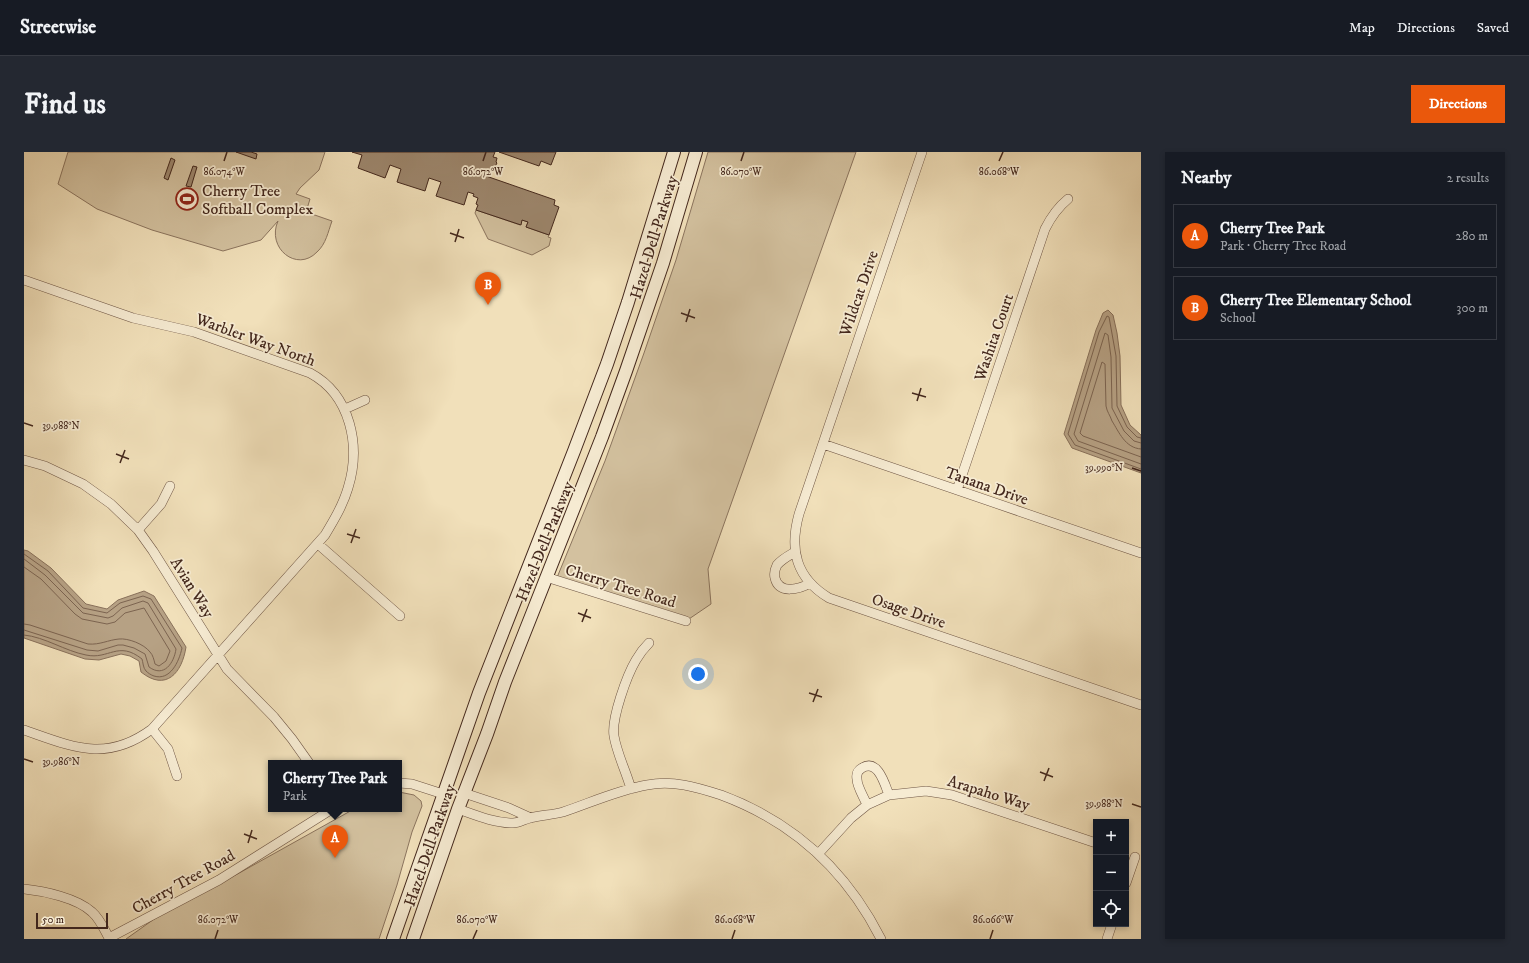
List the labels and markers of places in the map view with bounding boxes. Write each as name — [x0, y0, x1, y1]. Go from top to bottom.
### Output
place label: Cherry Tree Softball Complex — [202, 181, 313, 219]
sports icon: Cherry Tree Softball Complex — [174, 186, 200, 212]
pin: B — [475, 272, 501, 305]
pin: A — [322, 825, 348, 858]

